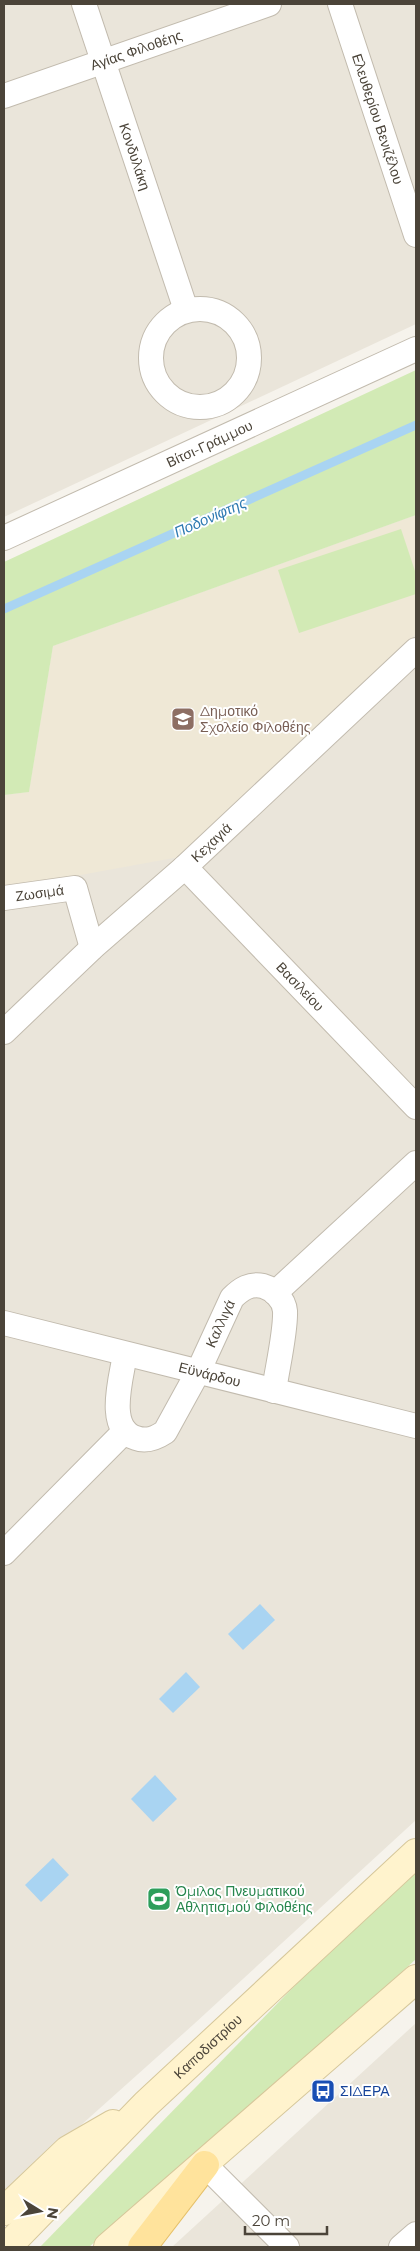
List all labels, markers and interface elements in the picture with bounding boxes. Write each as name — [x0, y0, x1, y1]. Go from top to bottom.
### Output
street label: Αγίας Φιλοθέης — [88, 26, 185, 74]
street label: Ελευθερίου Βενιζέλου — [348, 51, 408, 186]
street label: Κονδυλάκη — [115, 121, 155, 193]
street label: Βίτσι-Γράμμου — [163, 416, 256, 471]
water label: Ποδονίφτης — [171, 492, 250, 541]
place label: Δημοτικό Σχολείο Φιλοθέης — [200, 702, 311, 736]
school or university icon: Δημοτικό Σχολείο Φιλοθέης — [170, 706, 196, 732]
street label: Κεχαγιά — [187, 819, 235, 866]
street label: Ζωσιμά — [14, 881, 65, 905]
street label: Βασιλείου — [272, 958, 328, 1015]
street label: Καλλιγά — [202, 1297, 239, 1350]
street label: Εϋνάρδου — [177, 1358, 243, 1391]
place label: Όμιλος Πνευματικού Αθλητισμού Φιλοθέης — [175, 1882, 313, 1916]
sports icon: Όμιλος Πνευματικού Αθλητισμού Φιλοθέης — [146, 1886, 172, 1912]
street label: Καποδιστρίου — [170, 2010, 246, 2083]
bus stop icon: ΣΙΔΕΡΑ — [310, 2078, 336, 2104]
place label: ΣΙΔΕΡΑ — [340, 2082, 390, 2100]
north arrow — [15, 2186, 65, 2236]
scale bar — [245, 2204, 328, 2236]
text: N — [43, 2206, 63, 2220]
text: 20 m — [252, 2211, 290, 2230]

